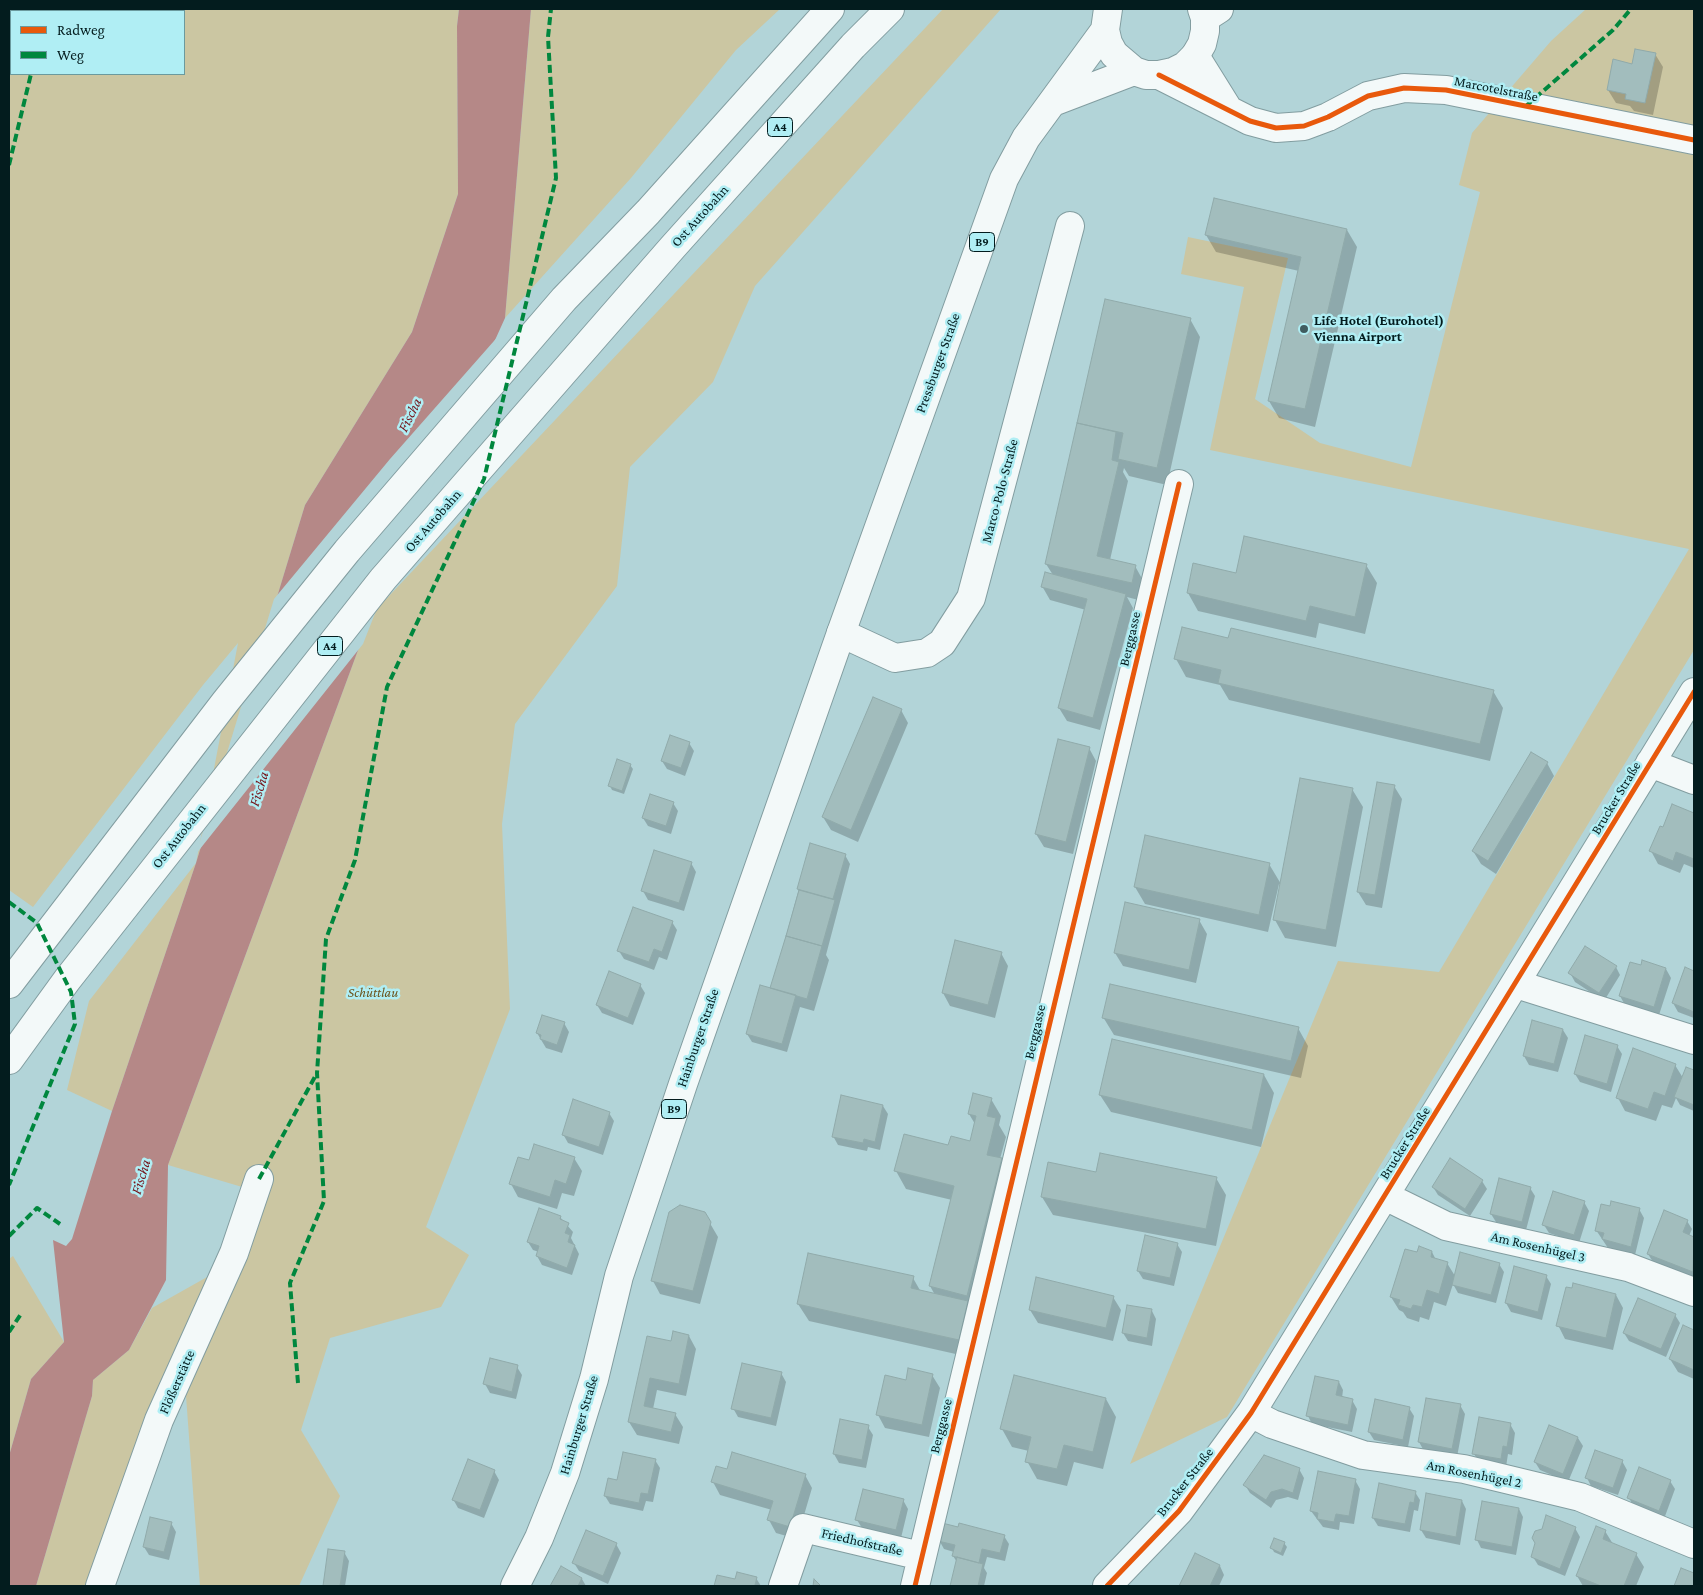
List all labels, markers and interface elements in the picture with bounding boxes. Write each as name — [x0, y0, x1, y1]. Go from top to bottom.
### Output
legend — [10, 10, 185, 75]
text: Radweg — [57, 22, 105, 38]
text: Weg — [57, 47, 84, 63]
street label: Marcotelstraße — [1453, 73, 1539, 105]
road number: A4 — [768, 118, 792, 136]
street label: Ost Autobahn — [668, 182, 732, 250]
road number: B9 — [970, 232, 994, 252]
street label: Pressburger Straße — [912, 311, 964, 415]
place label: Life Hotel (Eurohotel) Vienna Airport — [1314, 313, 1444, 346]
marker: Life Hotel (Eurohotel) Vienna Airport — [1298, 323, 1310, 335]
water label: Fischa — [394, 395, 426, 435]
street label: Marco-Polo-Straße — [978, 437, 1022, 545]
street label: Ost Autobahn — [401, 486, 465, 556]
street label: Berggasse — [1116, 610, 1144, 668]
road number: A4 — [318, 636, 342, 656]
street label: Brucker Straße — [1588, 758, 1644, 838]
water label: Fischa — [245, 769, 273, 809]
street label: Ost Autobahn — [149, 800, 209, 872]
park label: Schüttlau — [348, 985, 398, 1001]
street label: Hainburger Straße — [673, 987, 723, 1089]
street label: Berggasse — [1021, 1003, 1049, 1061]
road number: B9 — [662, 1100, 686, 1118]
street label: Brucker Straße — [1376, 1104, 1434, 1182]
water label: Fischa — [127, 1157, 155, 1197]
street label: Am Rosenhügel 3 — [1489, 1228, 1587, 1266]
street label: Flößerstätte — [155, 1347, 199, 1417]
street label: Hainburger Straße — [556, 1373, 602, 1477]
street label: Berggasse — [926, 1397, 956, 1455]
street label: Brucker Straße — [1153, 1444, 1217, 1520]
street label: Am Rosenhügel 2 — [1425, 1457, 1523, 1491]
street label: Friedhofstraße — [820, 1525, 904, 1559]

